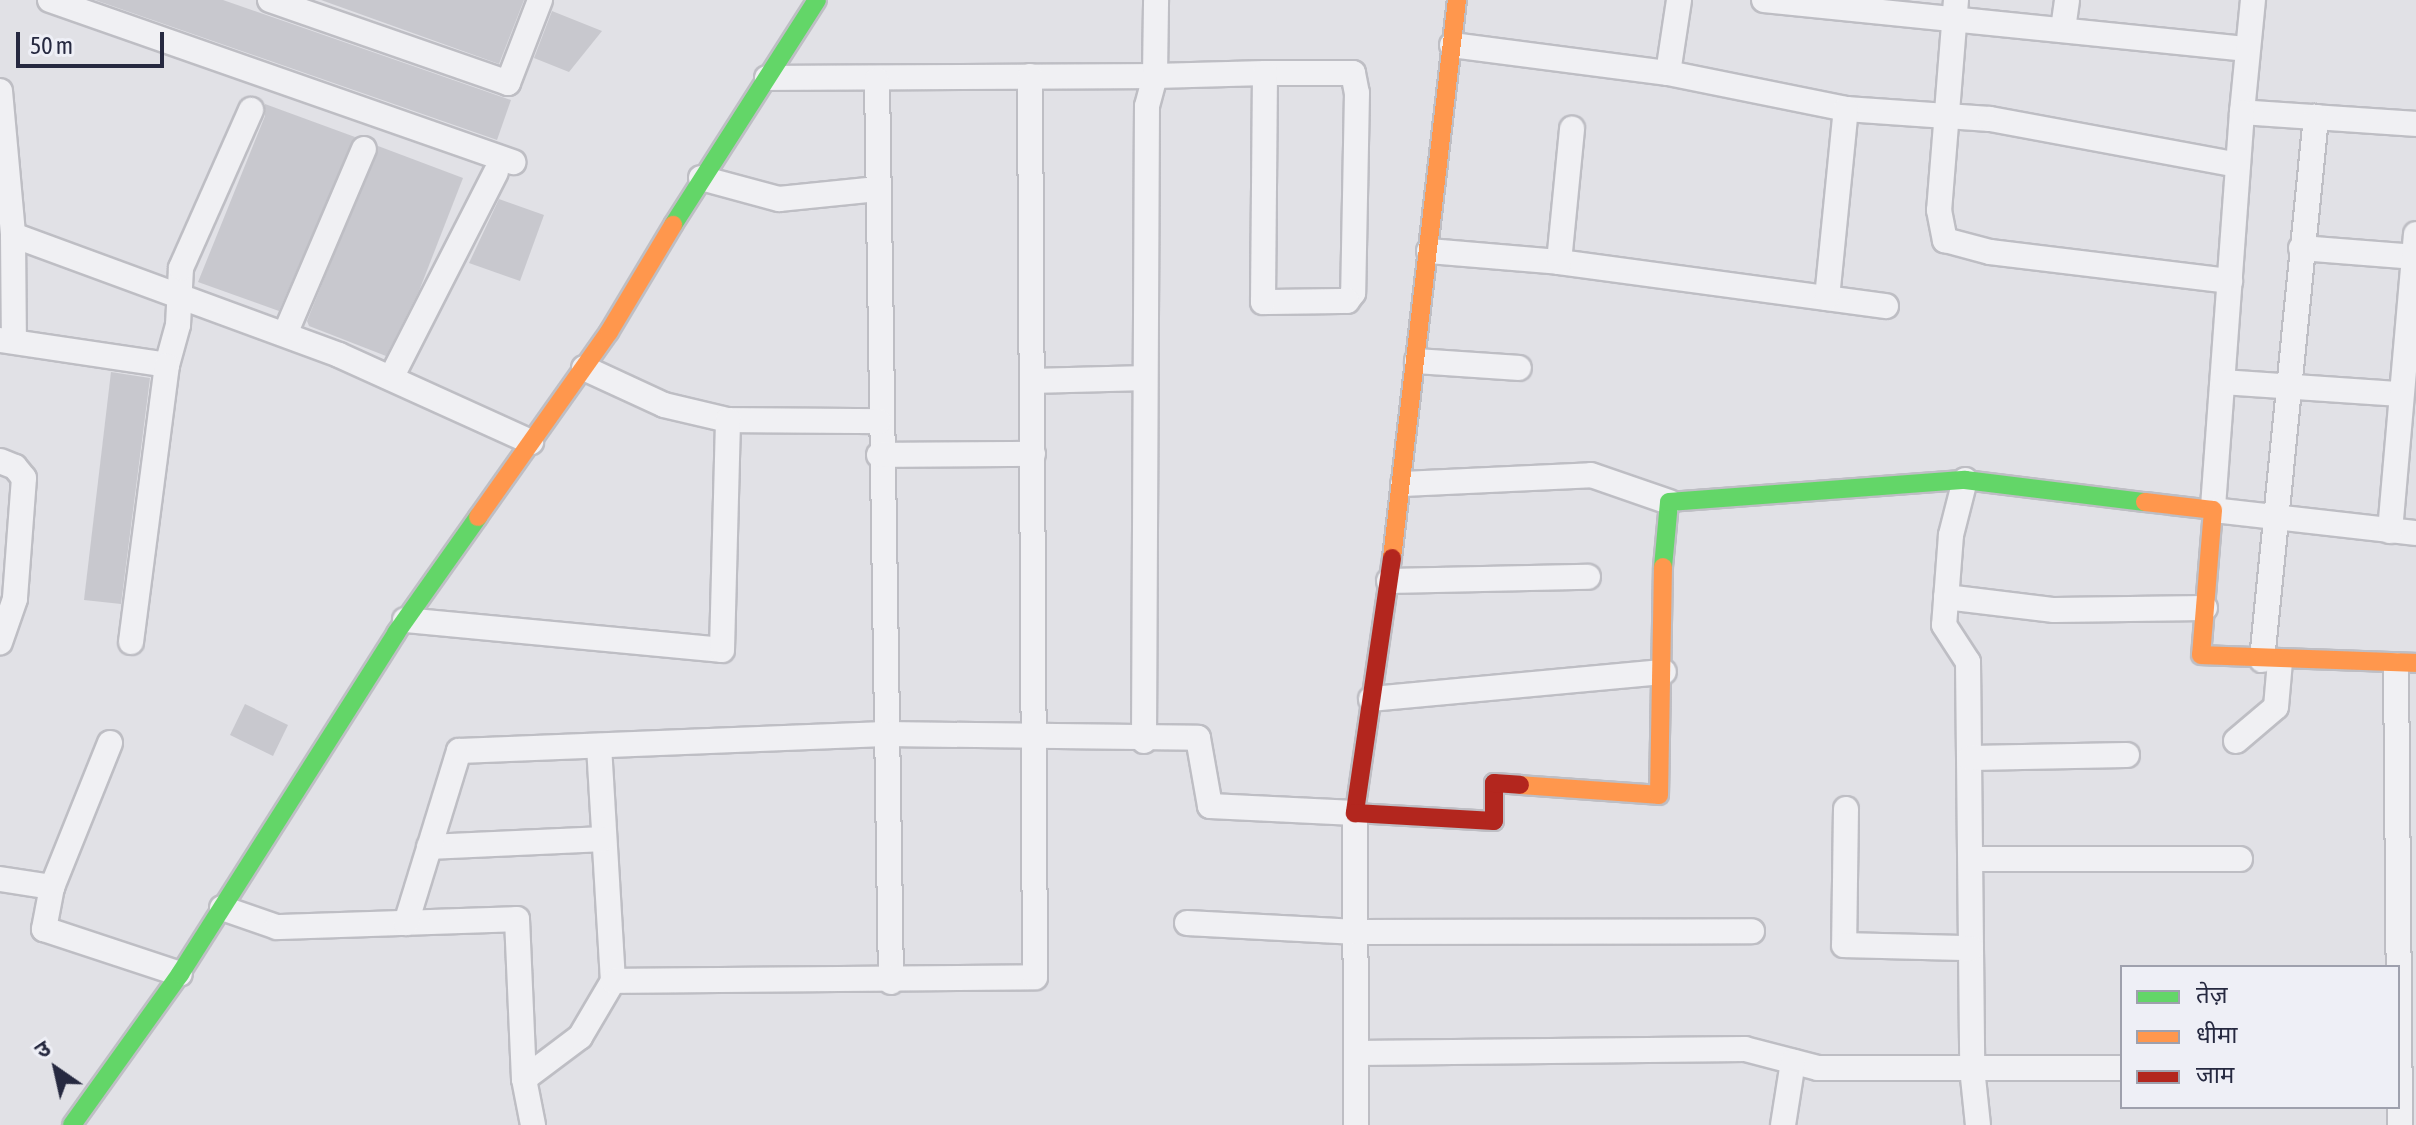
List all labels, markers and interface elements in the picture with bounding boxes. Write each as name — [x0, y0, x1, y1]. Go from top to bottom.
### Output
scale bar — [20, 16, 168, 66]
text: 50 m — [30, 32, 73, 59]
legend — [2120, 965, 2400, 1109]
text: तेज़ — [2196, 981, 2228, 1008]
text: धीमा — [2196, 1021, 2238, 1048]
north arrow — [16, 1029, 96, 1109]
text: उ — [30, 1035, 55, 1063]
text: जाम — [2196, 1061, 2234, 1088]

